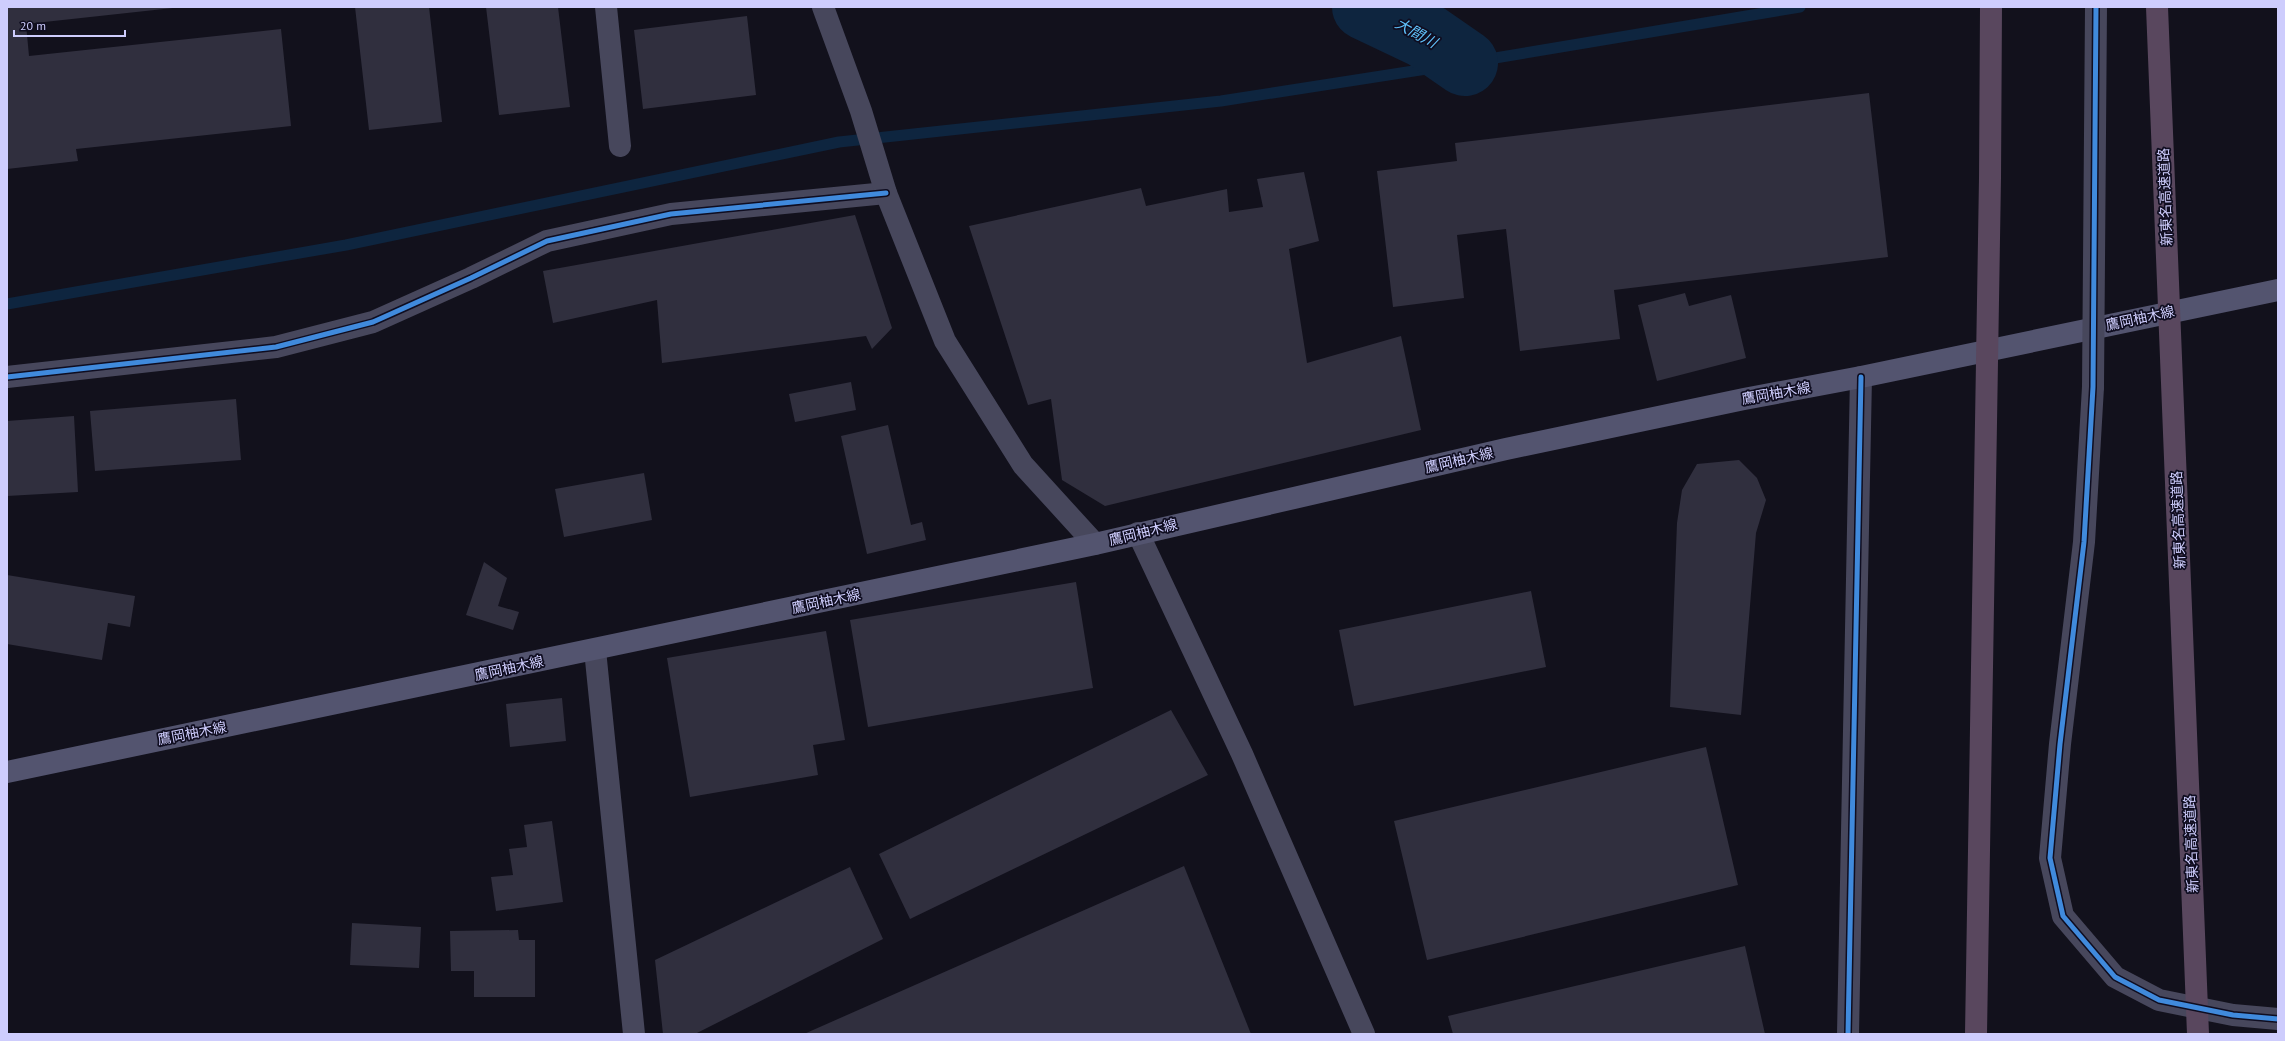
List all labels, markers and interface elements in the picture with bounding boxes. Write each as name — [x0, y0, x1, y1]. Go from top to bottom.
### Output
scale bar — [14, 12, 125, 38]
water label: 大間川 — [1392, 13, 1442, 53]
text: 20 m — [20, 18, 46, 33]
street label: 新東名高速道路 — [2154, 148, 2176, 246]
street label: 鷹岡柚木線 — [2104, 302, 2176, 334]
street label: 鷹岡柚木線 — [1740, 378, 1812, 408]
street label: 鷹岡柚木線 — [1423, 443, 1495, 477]
street label: 新東名高速道路 — [2167, 471, 2189, 569]
street label: 鷹岡柚木線 — [1107, 515, 1179, 549]
street label: 鷹岡柚木線 — [790, 585, 862, 617]
street label: 鷹岡柚木線 — [473, 652, 545, 684]
street label: 鷹岡柚木線 — [156, 717, 228, 749]
street label: 新東名高速道路 — [2180, 795, 2202, 893]

